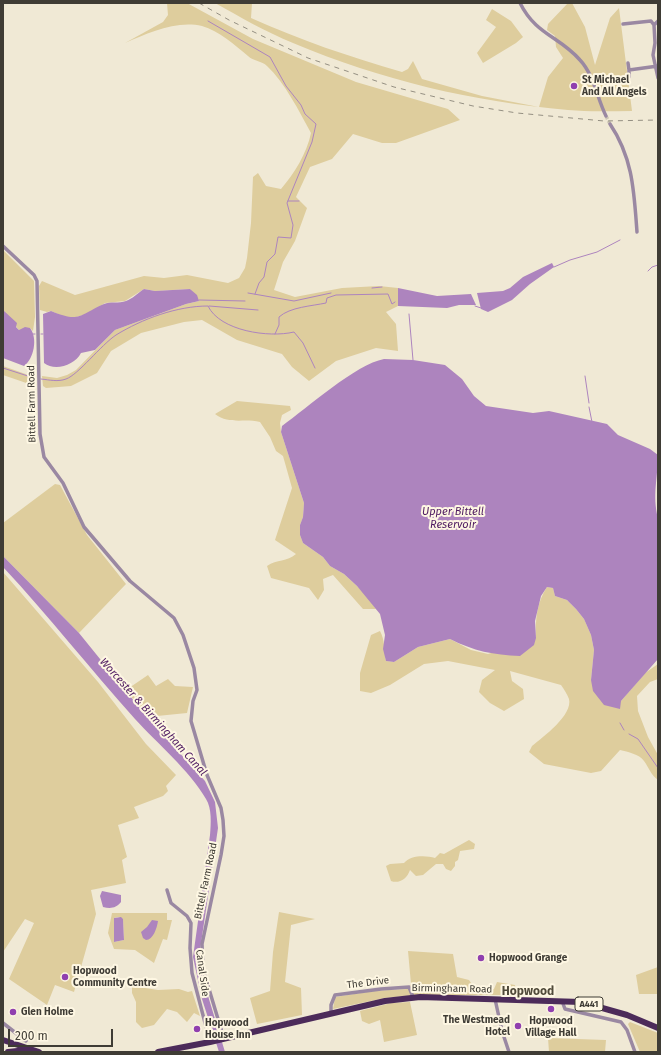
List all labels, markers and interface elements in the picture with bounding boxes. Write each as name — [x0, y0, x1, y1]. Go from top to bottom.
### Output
place label: St Michael And All Angels — [582, 74, 647, 98]
marker: St Michael And All Angels — [569, 81, 579, 91]
street label: Bittell Farm Road — [25, 365, 39, 443]
water label: Upper Bittell Reservoir — [422, 505, 484, 531]
water label: Worcester & Birmingham Canal — [97, 655, 209, 779]
street label: Bittell Farm Road — [192, 842, 220, 920]
street label: Canal Side — [193, 949, 211, 997]
place label: Hopwood Grange — [489, 952, 567, 964]
marker: Hopwood Grange — [476, 953, 486, 963]
place label: Hopwood Community Centre — [73, 965, 157, 988]
marker: Hopwood Community Centre — [60, 972, 70, 982]
street label: The Drive — [346, 974, 390, 992]
street label: Birmingham Road — [412, 982, 492, 996]
district label: Hopwood — [502, 985, 554, 999]
road number: A441 — [575, 997, 603, 1011]
marker: Hopwood Village Hall — [546, 1004, 556, 1014]
place label: Glen Holme — [21, 1006, 73, 1018]
marker: Glen Holme — [8, 1007, 18, 1017]
place label: The Westmead Hotel — [443, 1014, 510, 1038]
place label: Hopwood Village Hall — [526, 1015, 576, 1038]
place label: Hopwood House Inn — [205, 1017, 250, 1040]
scale bar — [10, 1021, 115, 1047]
marker: The Westmead Hotel — [513, 1021, 523, 1031]
marker: Hopwood House Inn — [192, 1024, 202, 1034]
text: 200 m — [15, 1029, 48, 1043]

